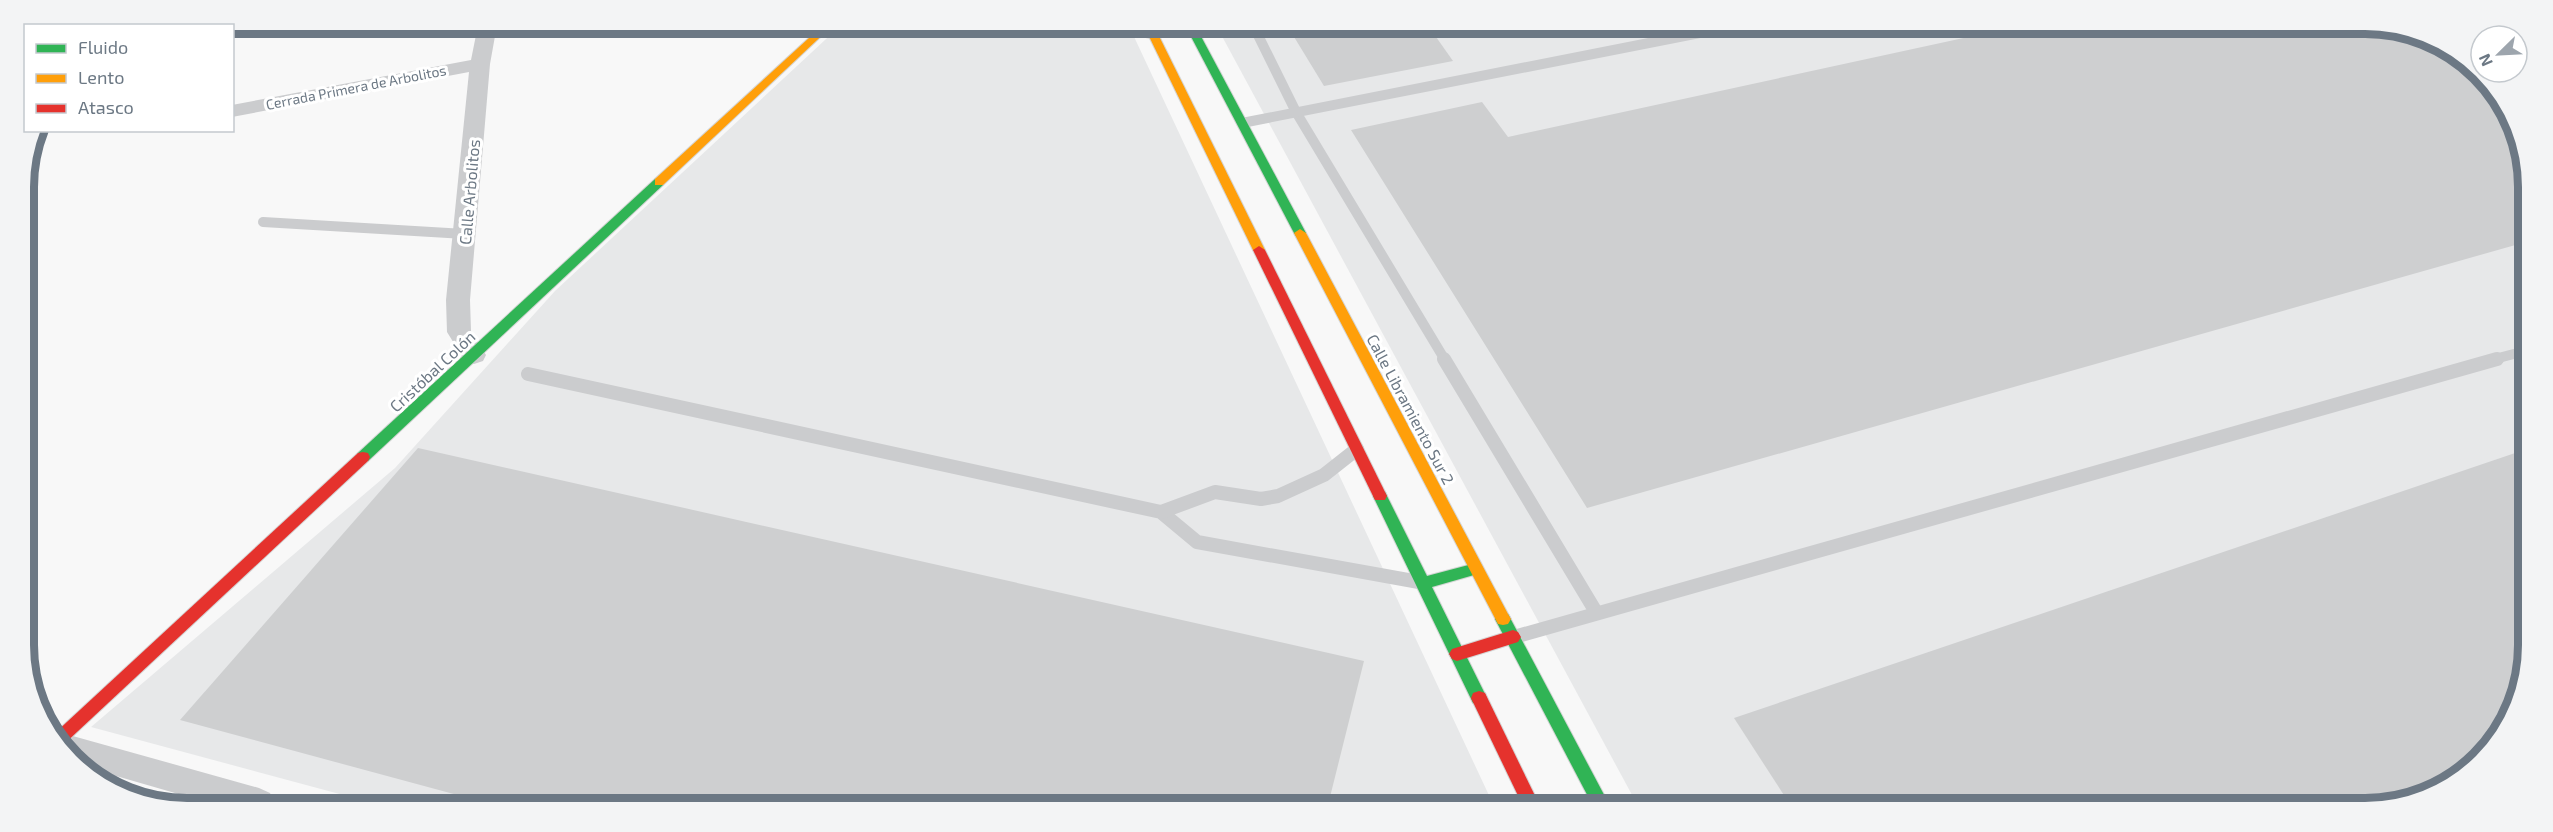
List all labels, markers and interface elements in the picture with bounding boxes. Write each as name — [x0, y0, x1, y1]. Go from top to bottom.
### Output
legend — [24, 24, 234, 132]
north arrow — [2469, 24, 2529, 84]
text: Fluido — [78, 36, 128, 58]
text: N — [2474, 51, 2496, 69]
street label: Cerrada Primera de Arbolitos — [264, 61, 448, 113]
text: Lento — [78, 66, 124, 88]
text: Atasco — [78, 96, 134, 118]
street label: Calle Arbolitos — [455, 138, 483, 246]
street label: Cristóbal Colón — [385, 327, 479, 415]
street label: Calle Libramiento Sur 2 — [1363, 331, 1459, 487]

